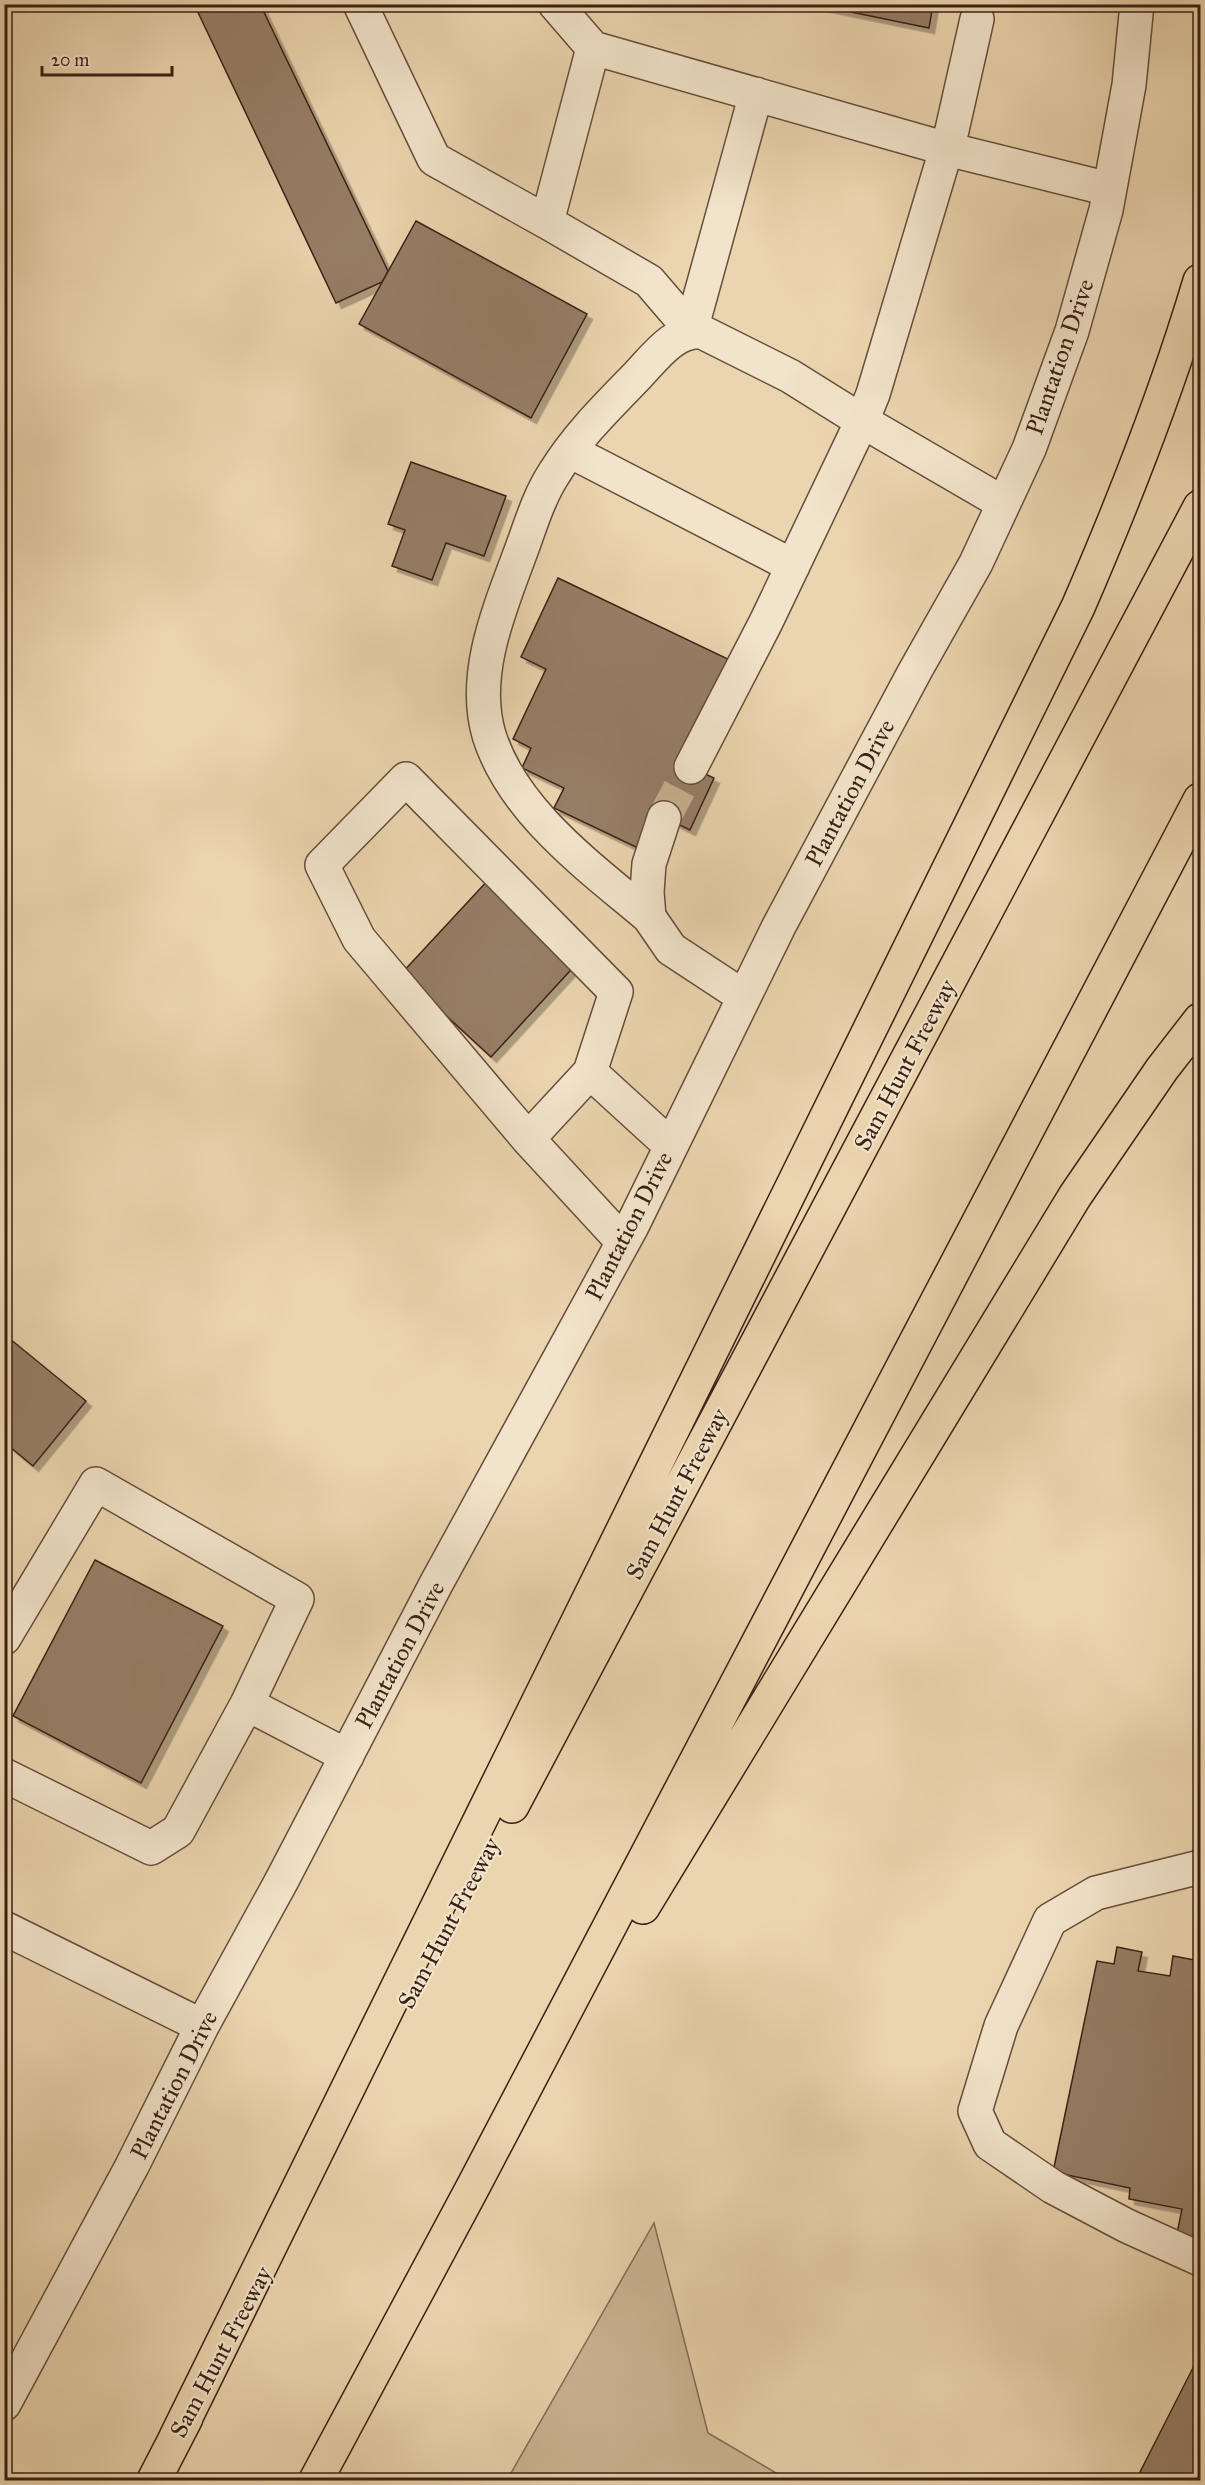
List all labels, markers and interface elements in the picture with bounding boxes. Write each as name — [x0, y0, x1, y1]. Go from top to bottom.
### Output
scale bar — [42, 39, 172, 77]
text: 20 m — [51, 49, 89, 71]
street label: Plantation Drive — [1019, 275, 1101, 439]
street label: Plantation Drive — [799, 714, 901, 872]
street label: Sam Hunt Freeway — [847, 974, 963, 1156]
street label: Plantation Drive — [579, 1147, 679, 1305]
street label: Sam Hunt Freeway — [619, 1403, 735, 1585]
street label: Plantation Drive — [349, 1576, 451, 1734]
street label: Sam Hunt Freeway — [391, 1832, 507, 2014]
street label: Plantation Drive — [124, 2006, 224, 2164]
street label: Sam Hunt Freeway — [163, 2261, 279, 2443]

